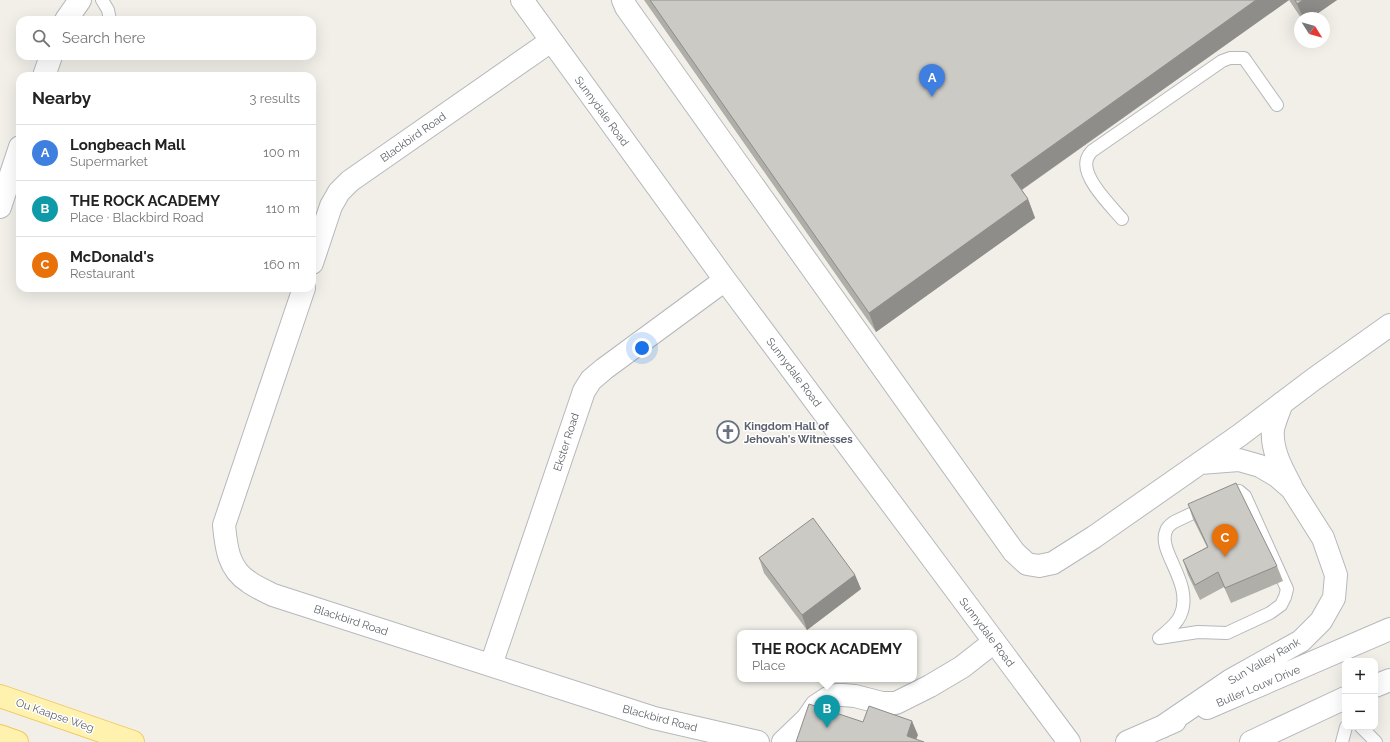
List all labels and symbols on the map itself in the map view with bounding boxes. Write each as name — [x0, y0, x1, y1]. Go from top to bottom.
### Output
north arrow — [1294, 12, 1330, 48]
pin: A — [919, 64, 945, 97]
street label: Sunnydale Road — [572, 74, 631, 149]
street label: Blackbird Road — [378, 110, 449, 165]
street label: Sunnydale Road — [763, 335, 824, 410]
your location — [632, 338, 652, 358]
street label: Ekster Road — [551, 411, 582, 473]
church icon: Kingdom Hall of Jehovah's Witnesses — [715, 419, 741, 445]
place label: Kingdom Hall of Jehovah's Witnesses — [744, 420, 853, 446]
pin: C — [1212, 524, 1238, 557]
street label: Sunnydale Road — [956, 595, 1017, 670]
street label: Blackbird Road — [312, 602, 390, 639]
street label: Sun Valley Rank — [1226, 635, 1303, 687]
street label: Buller Louw Drive — [1214, 663, 1303, 710]
pin: B — [814, 695, 840, 728]
street label: Ou Kaapse Weg — [14, 696, 96, 735]
street label: Blackbird Road — [621, 702, 699, 735]

